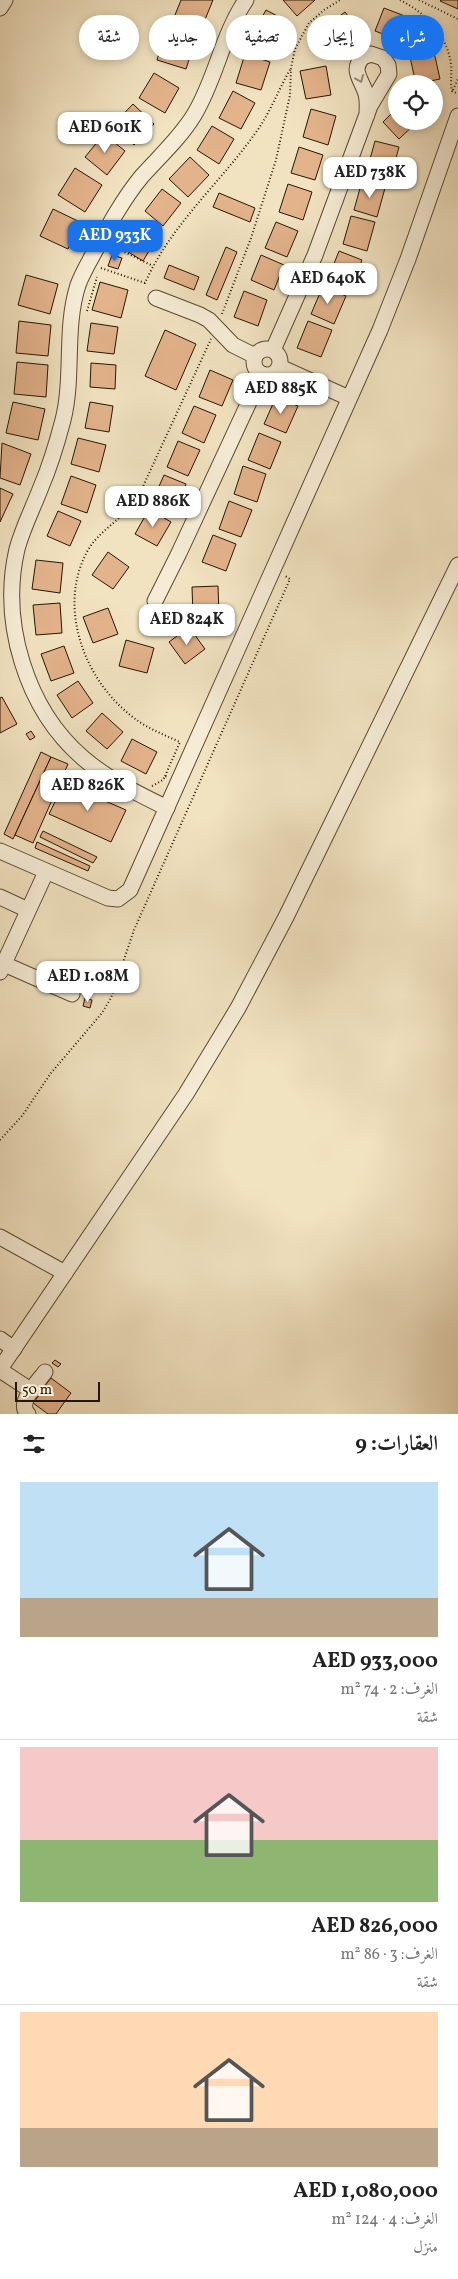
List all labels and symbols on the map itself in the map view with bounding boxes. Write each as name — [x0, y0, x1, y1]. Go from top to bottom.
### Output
one-way arrow — [353, 74, 364, 83]
pin: AED 601K — [53, 112, 157, 154]
pin: AED 738K — [318, 156, 422, 199]
pin: AED 933K — [63, 220, 167, 262]
pin: AED 640K — [276, 262, 380, 305]
pin: AED 885K — [229, 372, 333, 415]
pin: AED 886K — [101, 486, 205, 528]
pin: AED 824K — [135, 604, 239, 646]
pin: AED 826K — [36, 770, 140, 812]
pin: AED 1.08M — [31, 960, 145, 1003]
scale bar — [15, 1379, 100, 1402]

